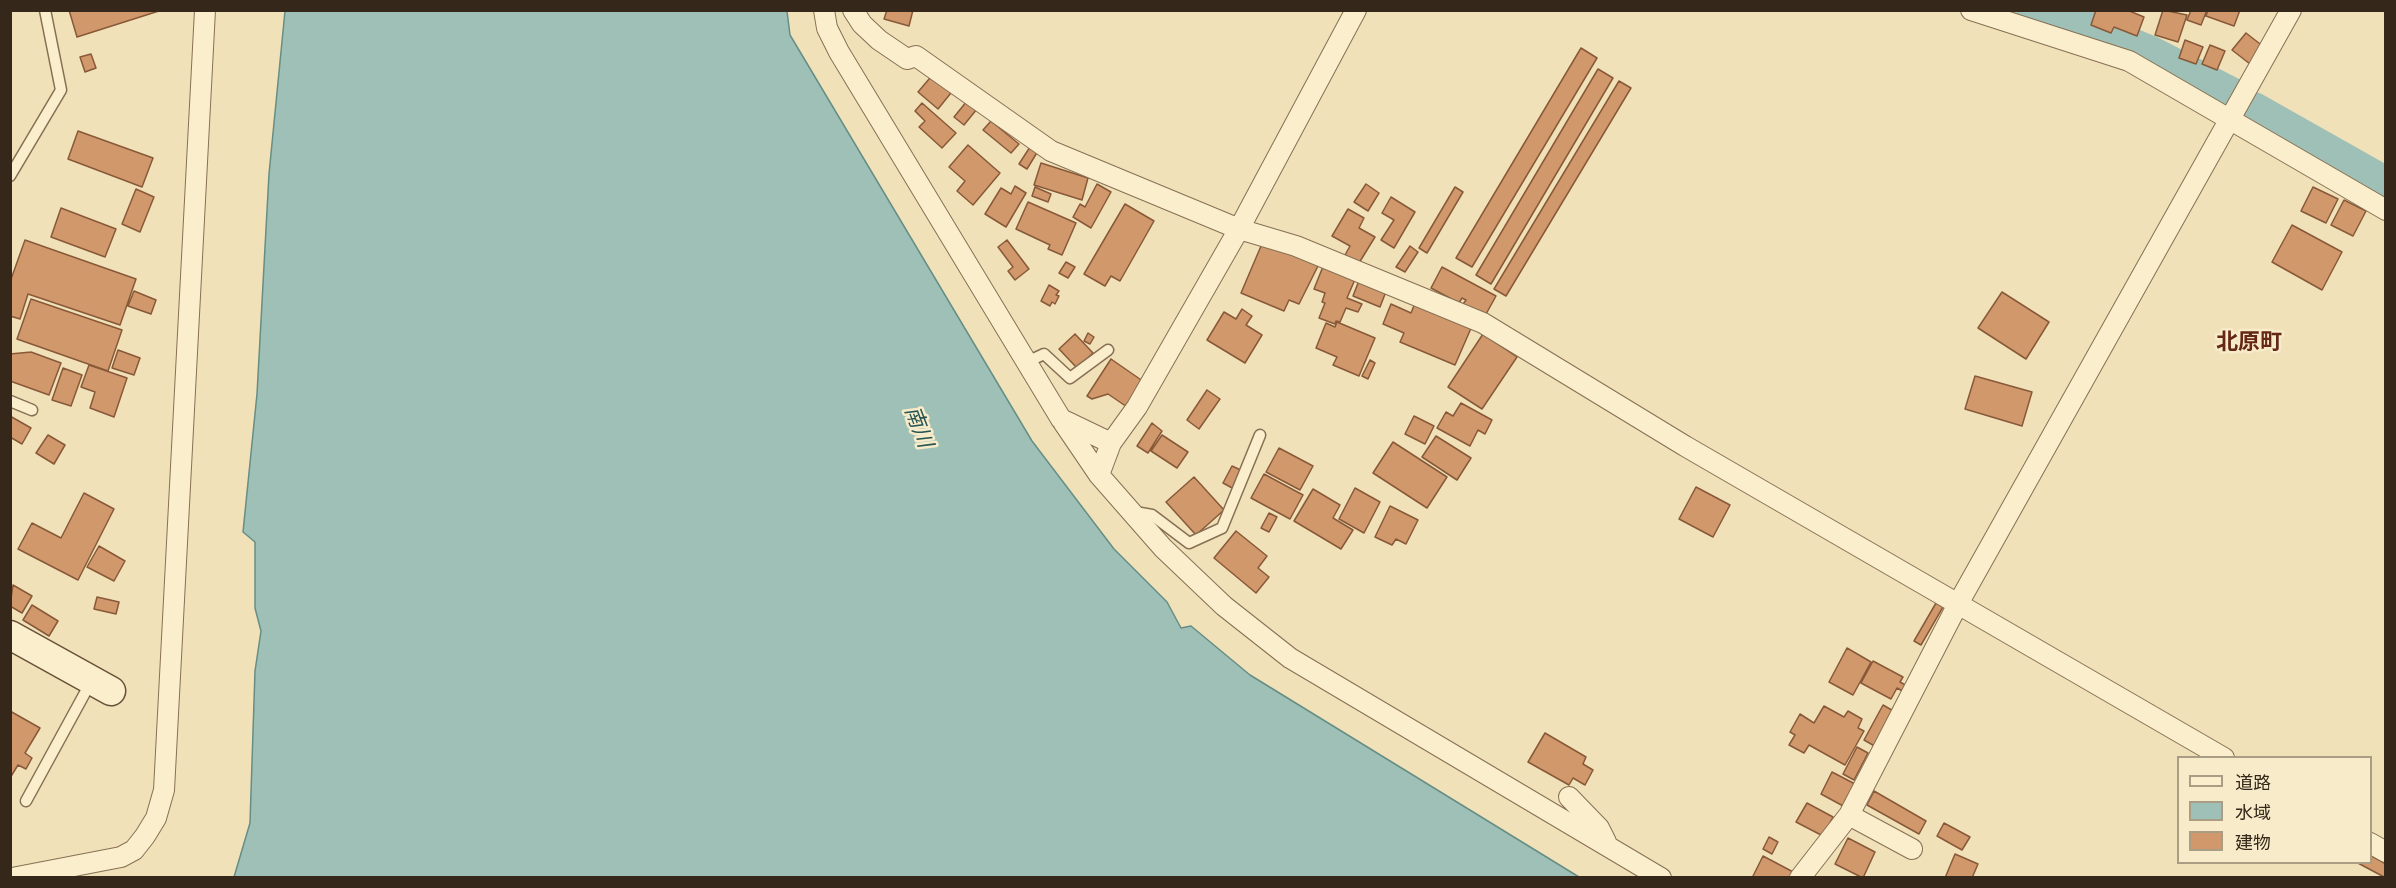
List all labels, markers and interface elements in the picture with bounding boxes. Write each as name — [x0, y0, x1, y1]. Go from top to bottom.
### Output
district label: 北原町 — [2216, 330, 2282, 356]
water label: 南川 — [899, 403, 937, 451]
legend — [2177, 756, 2372, 864]
text: 道路 — [2235, 771, 2271, 794]
text: 水域 — [2235, 801, 2271, 824]
text: 建物 — [2235, 831, 2271, 854]

